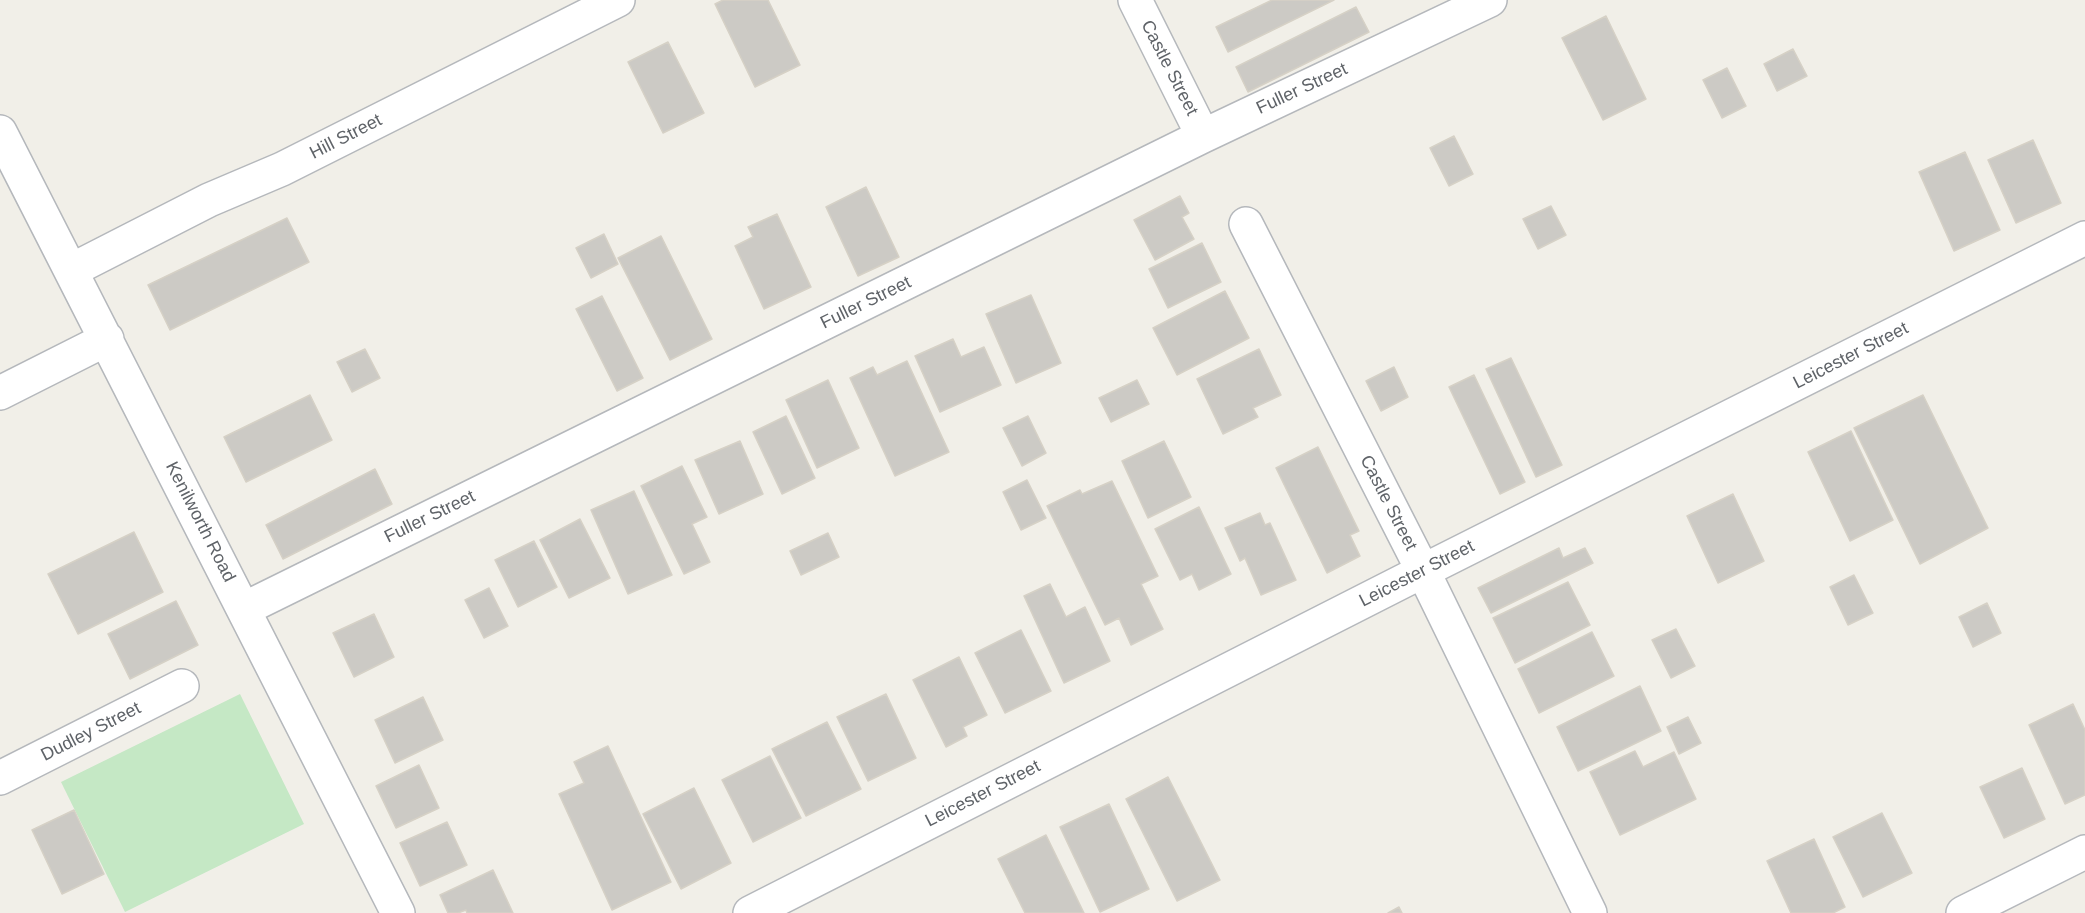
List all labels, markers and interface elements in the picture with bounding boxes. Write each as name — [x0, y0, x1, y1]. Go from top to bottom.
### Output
street label: Castle Street — [1136, 17, 1202, 119]
street label: Fuller Street — [1253, 58, 1351, 120]
street label: Hill Street — [306, 110, 386, 164]
street label: Fuller Street — [817, 272, 915, 334]
street label: Leicester Street — [1790, 318, 1912, 394]
street label: Castle Street — [1355, 452, 1421, 554]
street label: Kenilworth Road — [160, 458, 240, 586]
street label: Fuller Street — [381, 486, 479, 548]
street label: Leicester Street — [1356, 536, 1478, 612]
street label: Dudley Street — [38, 698, 144, 766]
street label: Leicester Street — [922, 756, 1044, 832]

